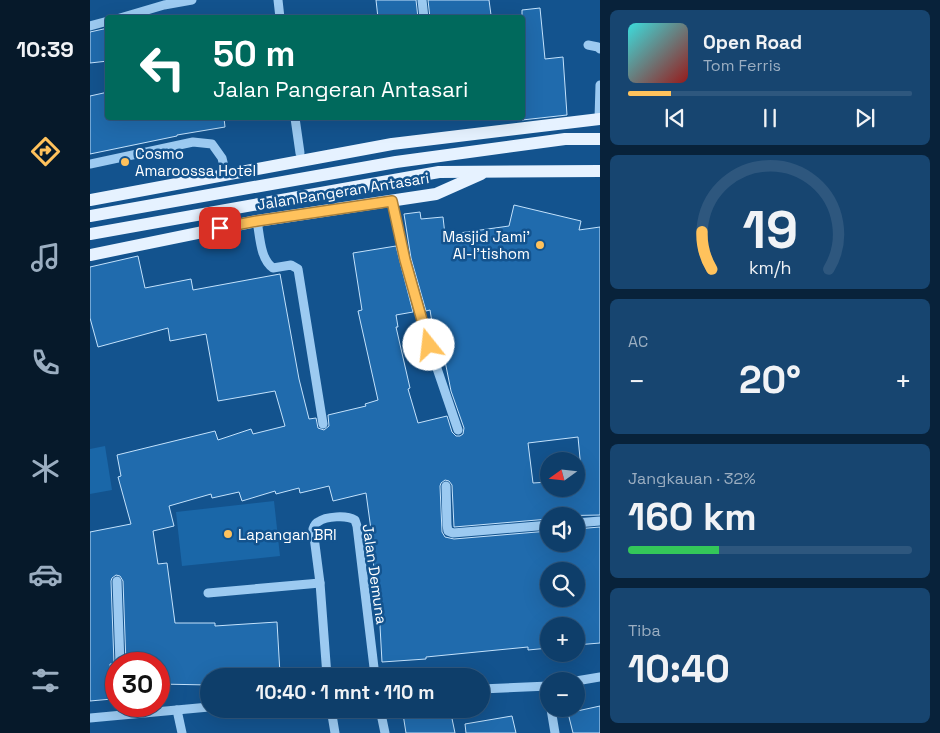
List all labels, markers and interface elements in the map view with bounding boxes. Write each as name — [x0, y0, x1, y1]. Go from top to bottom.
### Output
text: Open Road — [703, 30, 802, 55]
text: 50 m — [213, 32, 295, 76]
text: 10:39 — [16, 35, 74, 63]
icon: left — [130, 35, 195, 100]
text: Tom Ferris — [703, 55, 781, 76]
text: Jalan Pangeran Antasari — [213, 75, 469, 103]
icon: previous — [661, 104, 689, 132]
icon: pause — [756, 104, 784, 132]
icon: next — [851, 104, 879, 132]
icon: directions — [28, 134, 63, 169]
place label: Cosmo Amaroossa Hotel — [135, 144, 256, 180]
marker: Cosmo Amaroossa Hotel — [119, 156, 131, 168]
street label: Jalan Pangeran Antasari — [255, 168, 431, 214]
text: 19 — [742, 197, 798, 263]
pin — [199, 207, 241, 249]
icon: arrive — [206, 214, 234, 242]
place label: Masjid Jami' Al-I'tishom — [442, 227, 530, 263]
marker: Masjid Jami' Al-I'tishom — [534, 239, 546, 251]
icon: music — [28, 240, 63, 275]
text: km/h — [749, 256, 791, 279]
position arrow — [402, 318, 454, 370]
text: AC — [628, 331, 648, 352]
icon: phone — [28, 345, 63, 380]
text: 20° — [739, 356, 801, 404]
text: − — [628, 363, 645, 399]
text: + — [895, 363, 912, 399]
icon: climate — [28, 451, 63, 486]
north arrow — [540, 452, 585, 498]
map controls — [540, 452, 585, 717]
text: Jangkauan · 32% — [628, 468, 755, 489]
text: 160 km — [628, 493, 757, 541]
button: sound — [540, 507, 585, 552]
street label: Jalan Demuna — [359, 523, 391, 626]
place label: Lapangan BRI — [238, 525, 337, 544]
marker: Lapangan BRI — [222, 528, 234, 540]
icon: car — [28, 557, 63, 592]
button: search — [540, 562, 585, 607]
button: + — [540, 617, 585, 662]
text: Tiba — [628, 620, 661, 641]
text: 10:40 — [628, 645, 730, 693]
speed limit sign: 30 — [105, 652, 170, 717]
icon: filters — [28, 663, 63, 698]
button: − — [540, 672, 585, 717]
text: 10:40 · 1 mnt · 110 m — [256, 680, 434, 705]

